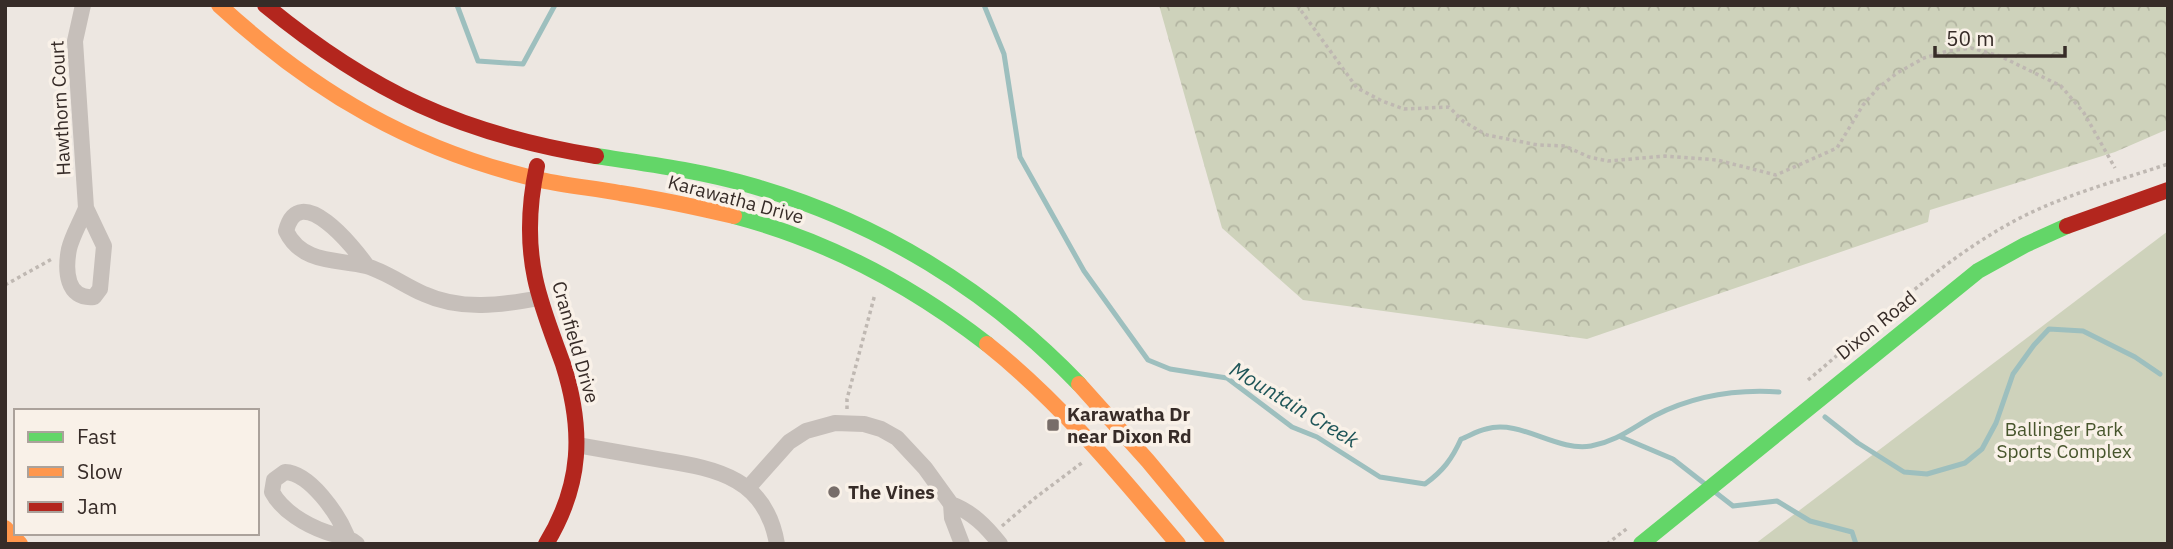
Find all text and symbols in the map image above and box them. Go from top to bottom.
scale bar [1935,14,2064,58]
text: 50 m [1946,24,1995,52]
street label: Hawthorn Court [44,40,76,176]
street label: Karawatha Drive [665,169,807,229]
street label: Cranfield Drive [547,278,605,406]
street label: Dixon Road [1831,285,1921,365]
water label: Mountain Creek [1225,355,1365,454]
place label: Karawatha Dr near Dixon Rd [1067,402,1192,448]
legend [14,409,259,535]
marker: Karawatha Dr near Dixon Rd [1045,417,1061,433]
park label: Ballinger Park Sports Complex [1996,417,2132,463]
text: Fast [77,422,117,450]
text: Slow [77,457,123,485]
place label: The Vines [848,480,935,504]
marker: The Vines [826,484,842,500]
text: Jam [77,492,117,520]

